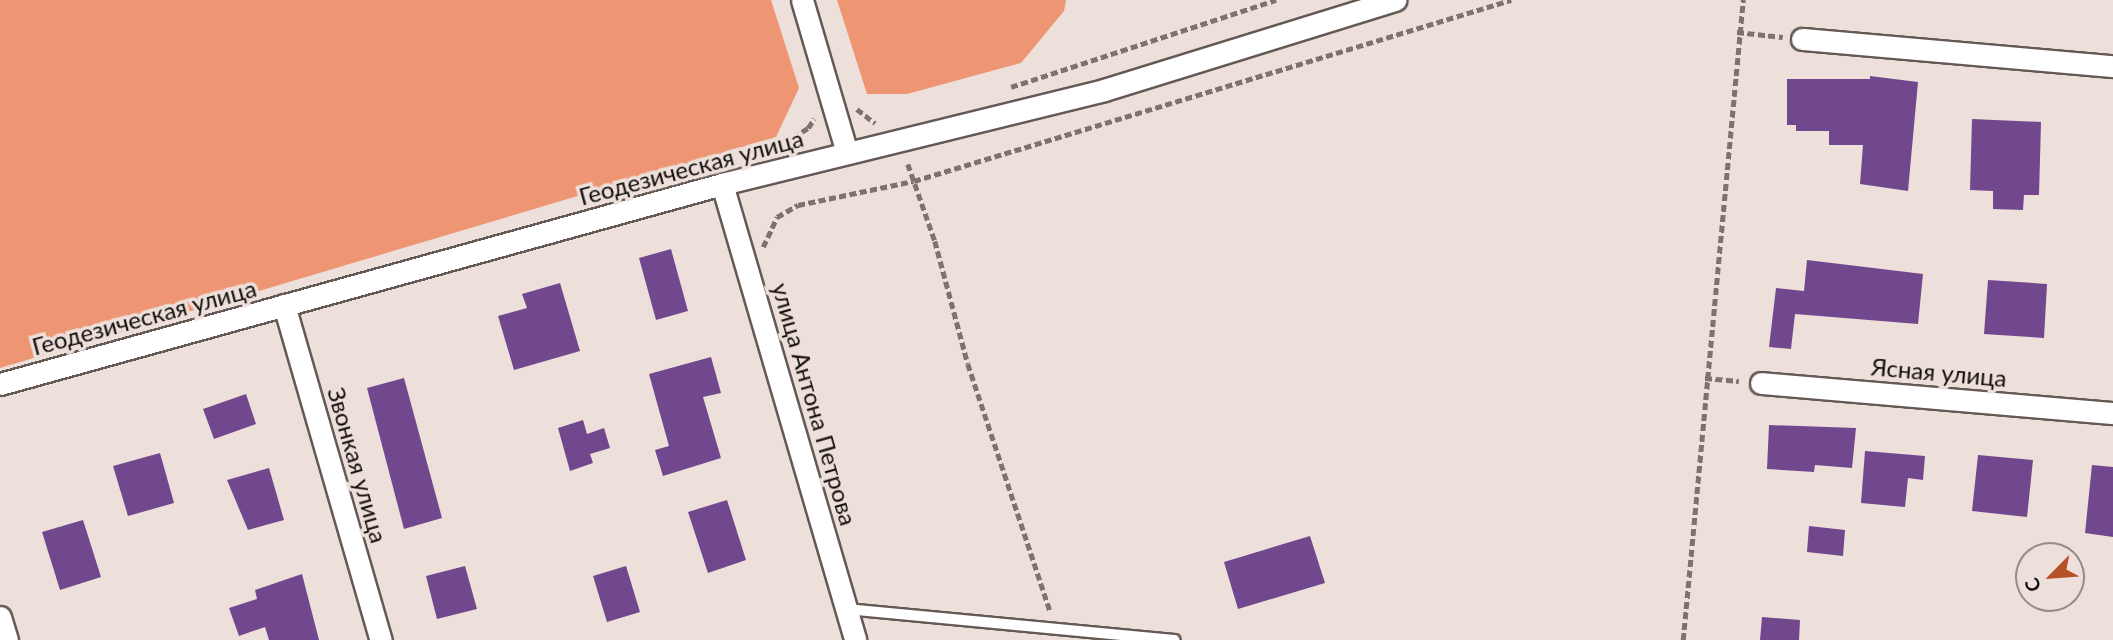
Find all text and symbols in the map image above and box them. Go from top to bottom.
street label: Геодезическая улица [576,123,806,211]
street label: Геодезическая улица [29,273,259,361]
street label: улица Антона Петрова [767,279,863,529]
street label: Ясная улица [1870,352,2008,392]
street label: Звонкая улица [322,384,394,546]
north arrow [2015,542,2085,612]
text: С [2019,575,2045,596]

